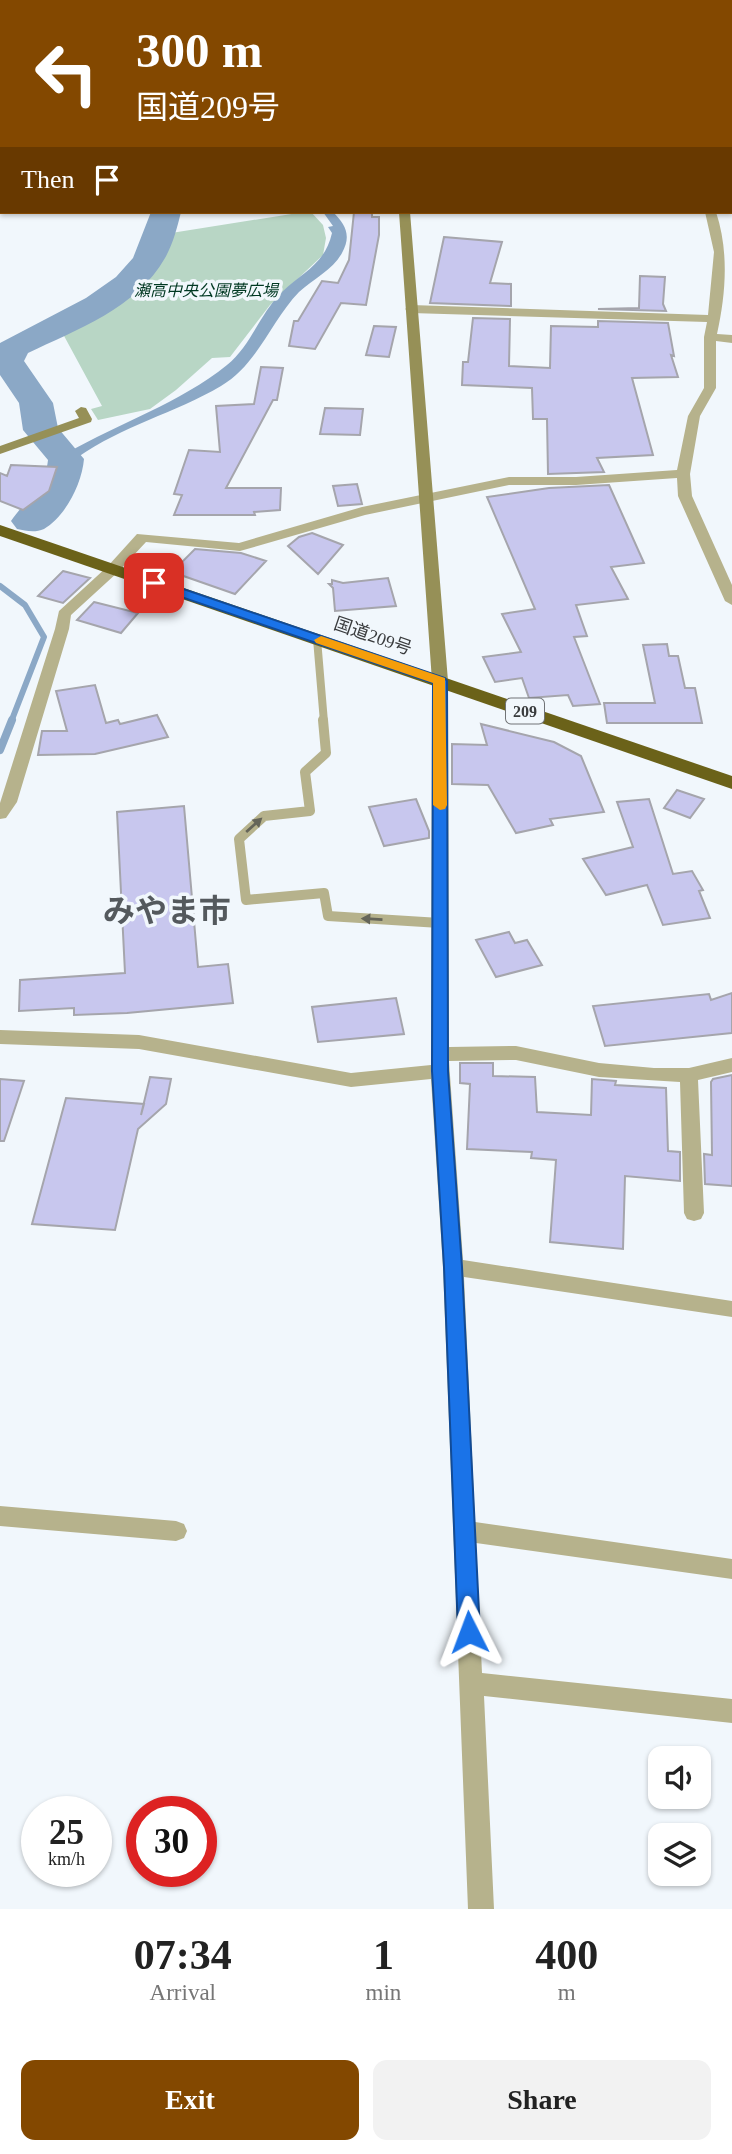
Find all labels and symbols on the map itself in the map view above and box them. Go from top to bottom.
park label: 瀬高中央公園夢広場 [134,282,280,299]
pin [124,553,184,613]
street label: 国道209号 [331,613,415,659]
road number: 209 [506,698,544,724]
one-way arrow [245,817,262,833]
district label: みやま市 [103,893,231,929]
one-way arrow [361,913,383,924]
position arrow [432,1595,506,1669]
speed limit sign: 30 [126,1796,217,1887]

